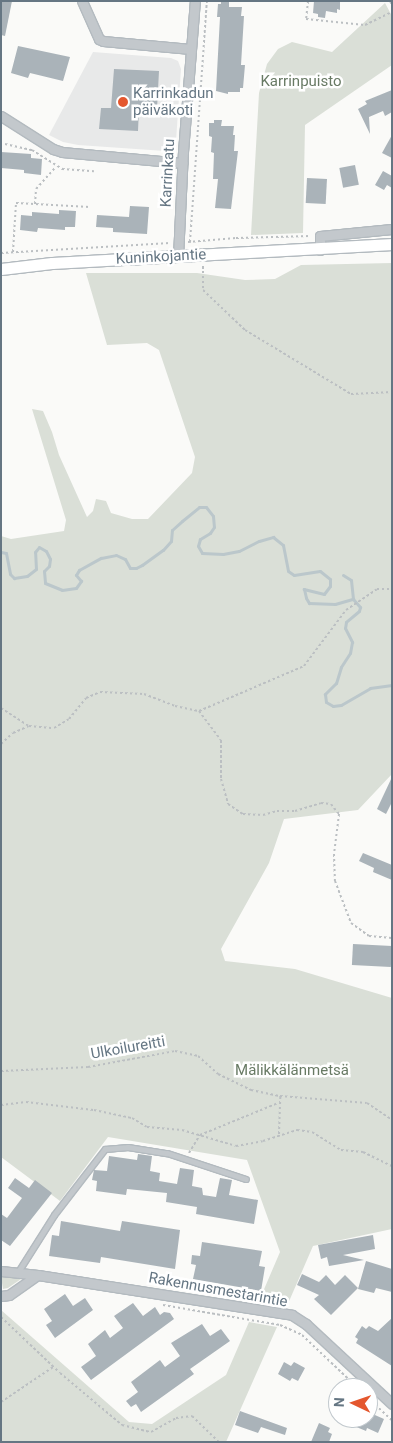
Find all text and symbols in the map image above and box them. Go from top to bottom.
park label: Karrinpuisto [260,73,342,91]
place label: Karrinkadun päiväkoti [133,84,213,119]
marker: Karrinkadun päiväkoti [117,96,129,108]
street label: Karrinkatu [157,138,179,208]
street label: Kuninkojantie [115,246,207,268]
street label: Ulkoilureitti [89,1033,167,1063]
park label: Mälikkälänmetsä [235,1062,349,1080]
street label: Rakennusmestarintie [147,1269,289,1311]
north arrow [328,1378,378,1428]
text: N [331,1397,347,1408]

